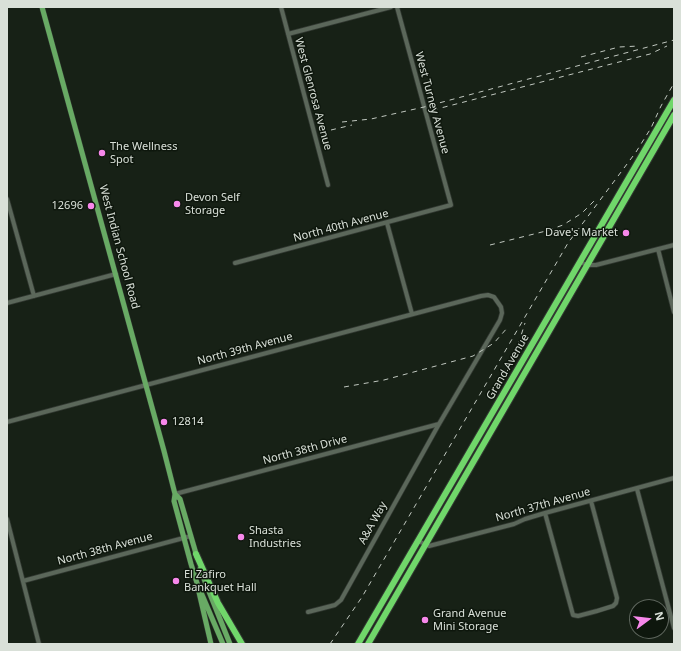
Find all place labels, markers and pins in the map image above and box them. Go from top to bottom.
place label: The Wellness Spot [110,140,177,166]
marker: The Wellness Spot [97,148,107,158]
place label: Devon Self Storage [185,191,240,217]
place label: 12696 [52,199,83,213]
marker: Devon Self Storage [172,199,182,209]
marker: 12696 [86,201,96,211]
place label: Dave's Market [545,226,618,240]
marker: Dave's Market [621,228,631,238]
place label: 12814 [172,415,203,429]
marker: 12814 [159,417,169,427]
place label: Shasta Industries [249,524,301,550]
marker: Shasta Industries [236,532,246,542]
place label: El Zafiro Bankquet Hall [184,568,257,594]
marker: El Zafiro Bankquet Hall [171,576,181,586]
place label: Grand Avenue Mini Storage [433,607,507,633]
marker: Grand Avenue Mini Storage [420,615,430,625]

